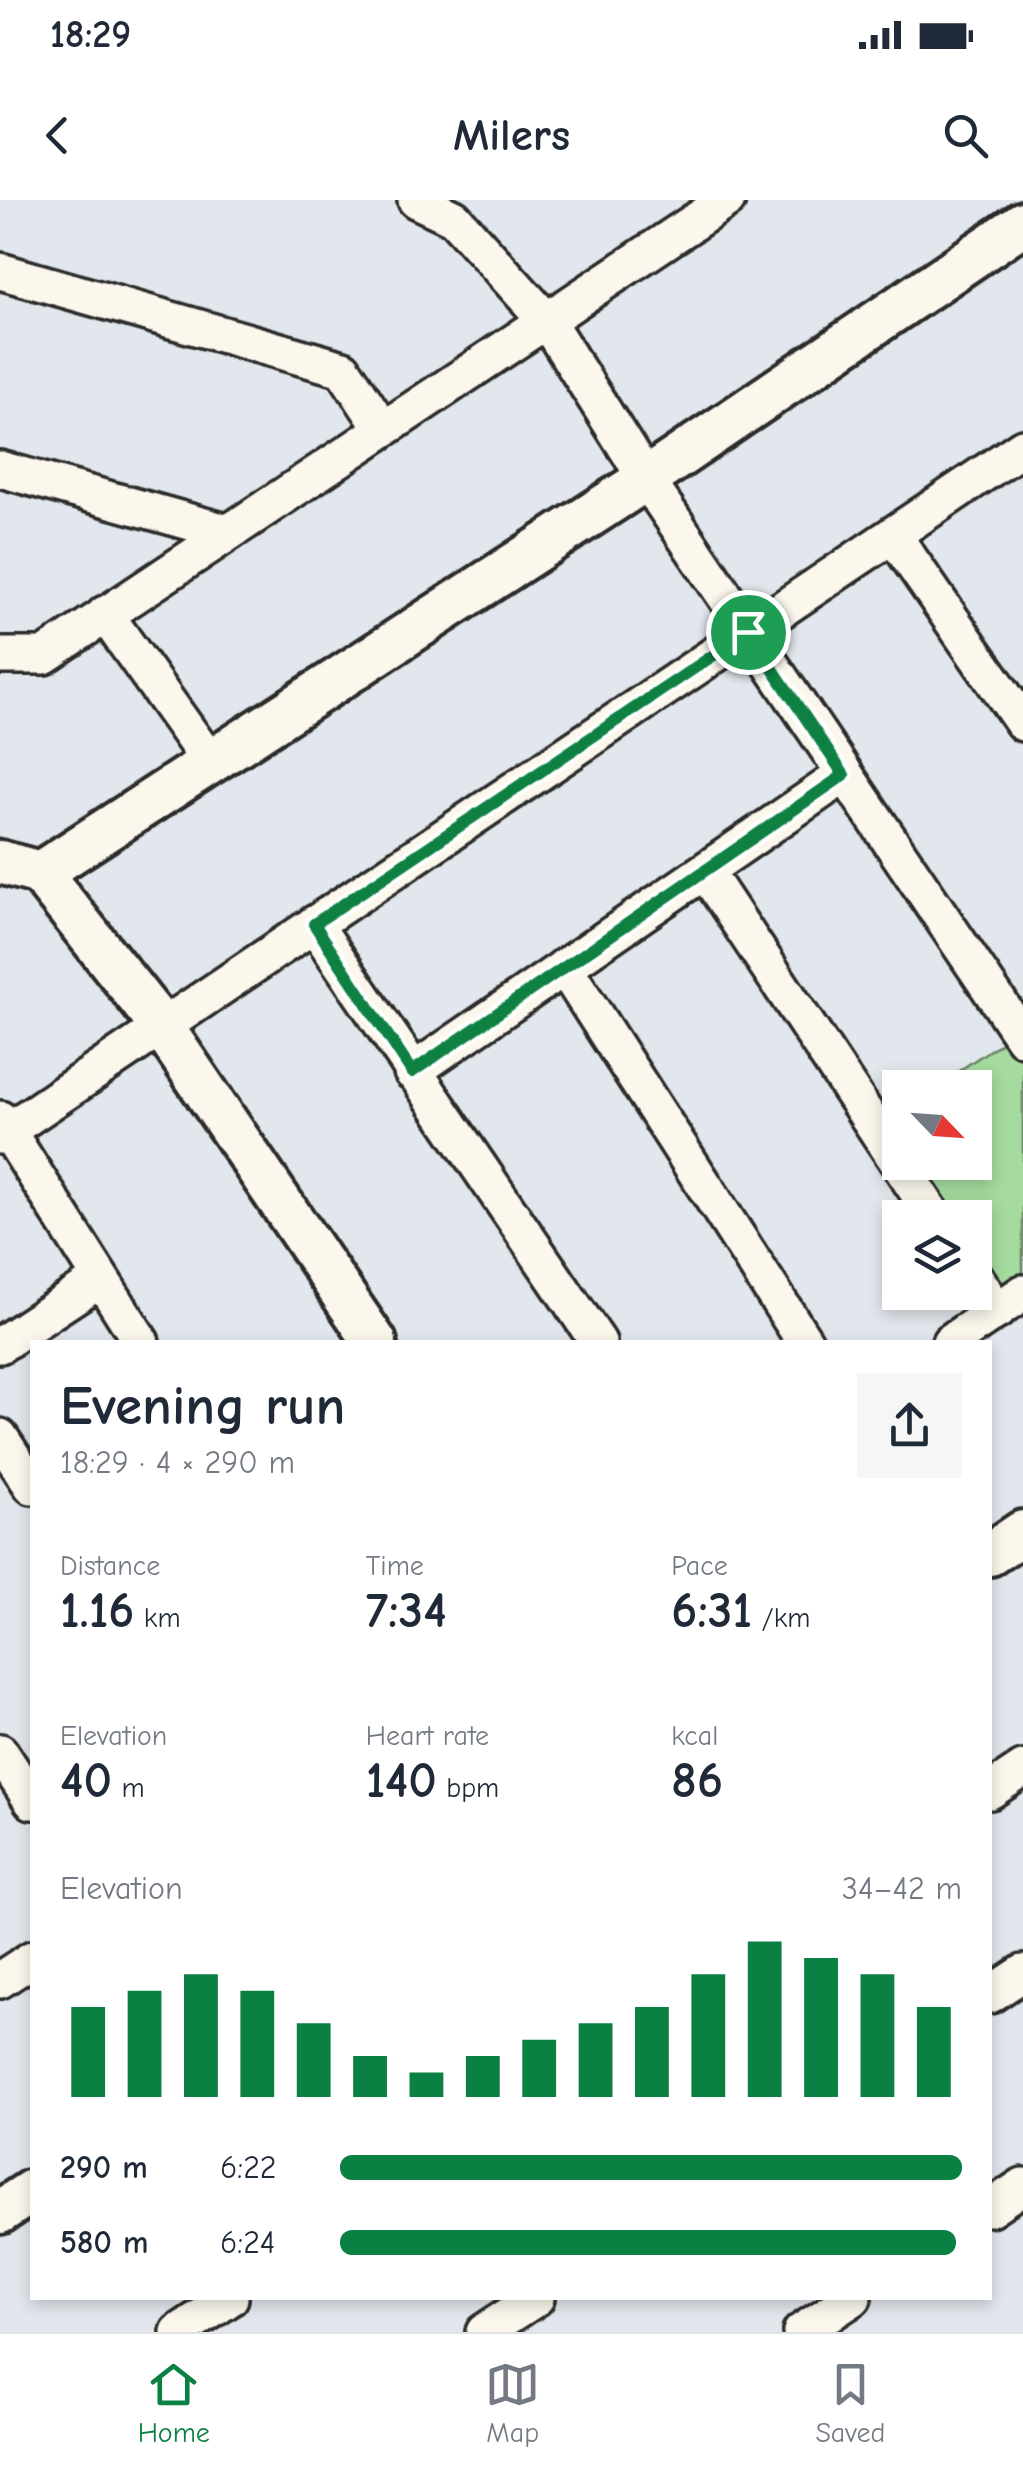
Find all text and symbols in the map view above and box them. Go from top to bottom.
text: 18:29 [50,13,131,57]
icon: back [30,108,85,163]
icon: search [938,108,993,163]
text: Milers [453,109,570,161]
pin [706,590,791,675]
icon: arrive [721,605,776,660]
north arrow [882,1070,992,1180]
map controls [882,1070,992,1310]
button: layers [882,1200,992,1310]
button: share [857,1373,962,1478]
text: Evening run [60,1374,345,1438]
text: 18:29 · 4 × 290 m [60,1444,295,1481]
text: Distance [60,1550,160,1582]
text: Time [366,1550,424,1582]
text: Pace [671,1550,728,1582]
text: 1.16 [60,1582,135,1640]
text: 7:34 [366,1582,447,1640]
text: 6:31 [671,1582,752,1640]
text: km [135,1602,181,1634]
text: /km [752,1602,810,1634]
text: Elevation [60,1720,167,1752]
text: Heart rate [366,1720,489,1752]
text: kcal [671,1720,718,1752]
text: 40 [60,1752,112,1810]
text: 140 [366,1752,437,1810]
text: 86 [671,1752,723,1810]
text: m [112,1772,145,1804]
text: bpm [437,1772,499,1804]
text: Elevation [60,1870,183,1907]
text: 34–42 m [842,1870,962,1907]
text: 290 m [60,2149,148,2186]
text: 6:22 [220,2149,277,2186]
text: 580 m [60,2224,149,2261]
text: 6:24 [220,2224,275,2261]
tab: Home [138,2357,210,2449]
tab: Map [485,2357,540,2449]
tab: Saved [815,2357,885,2449]

